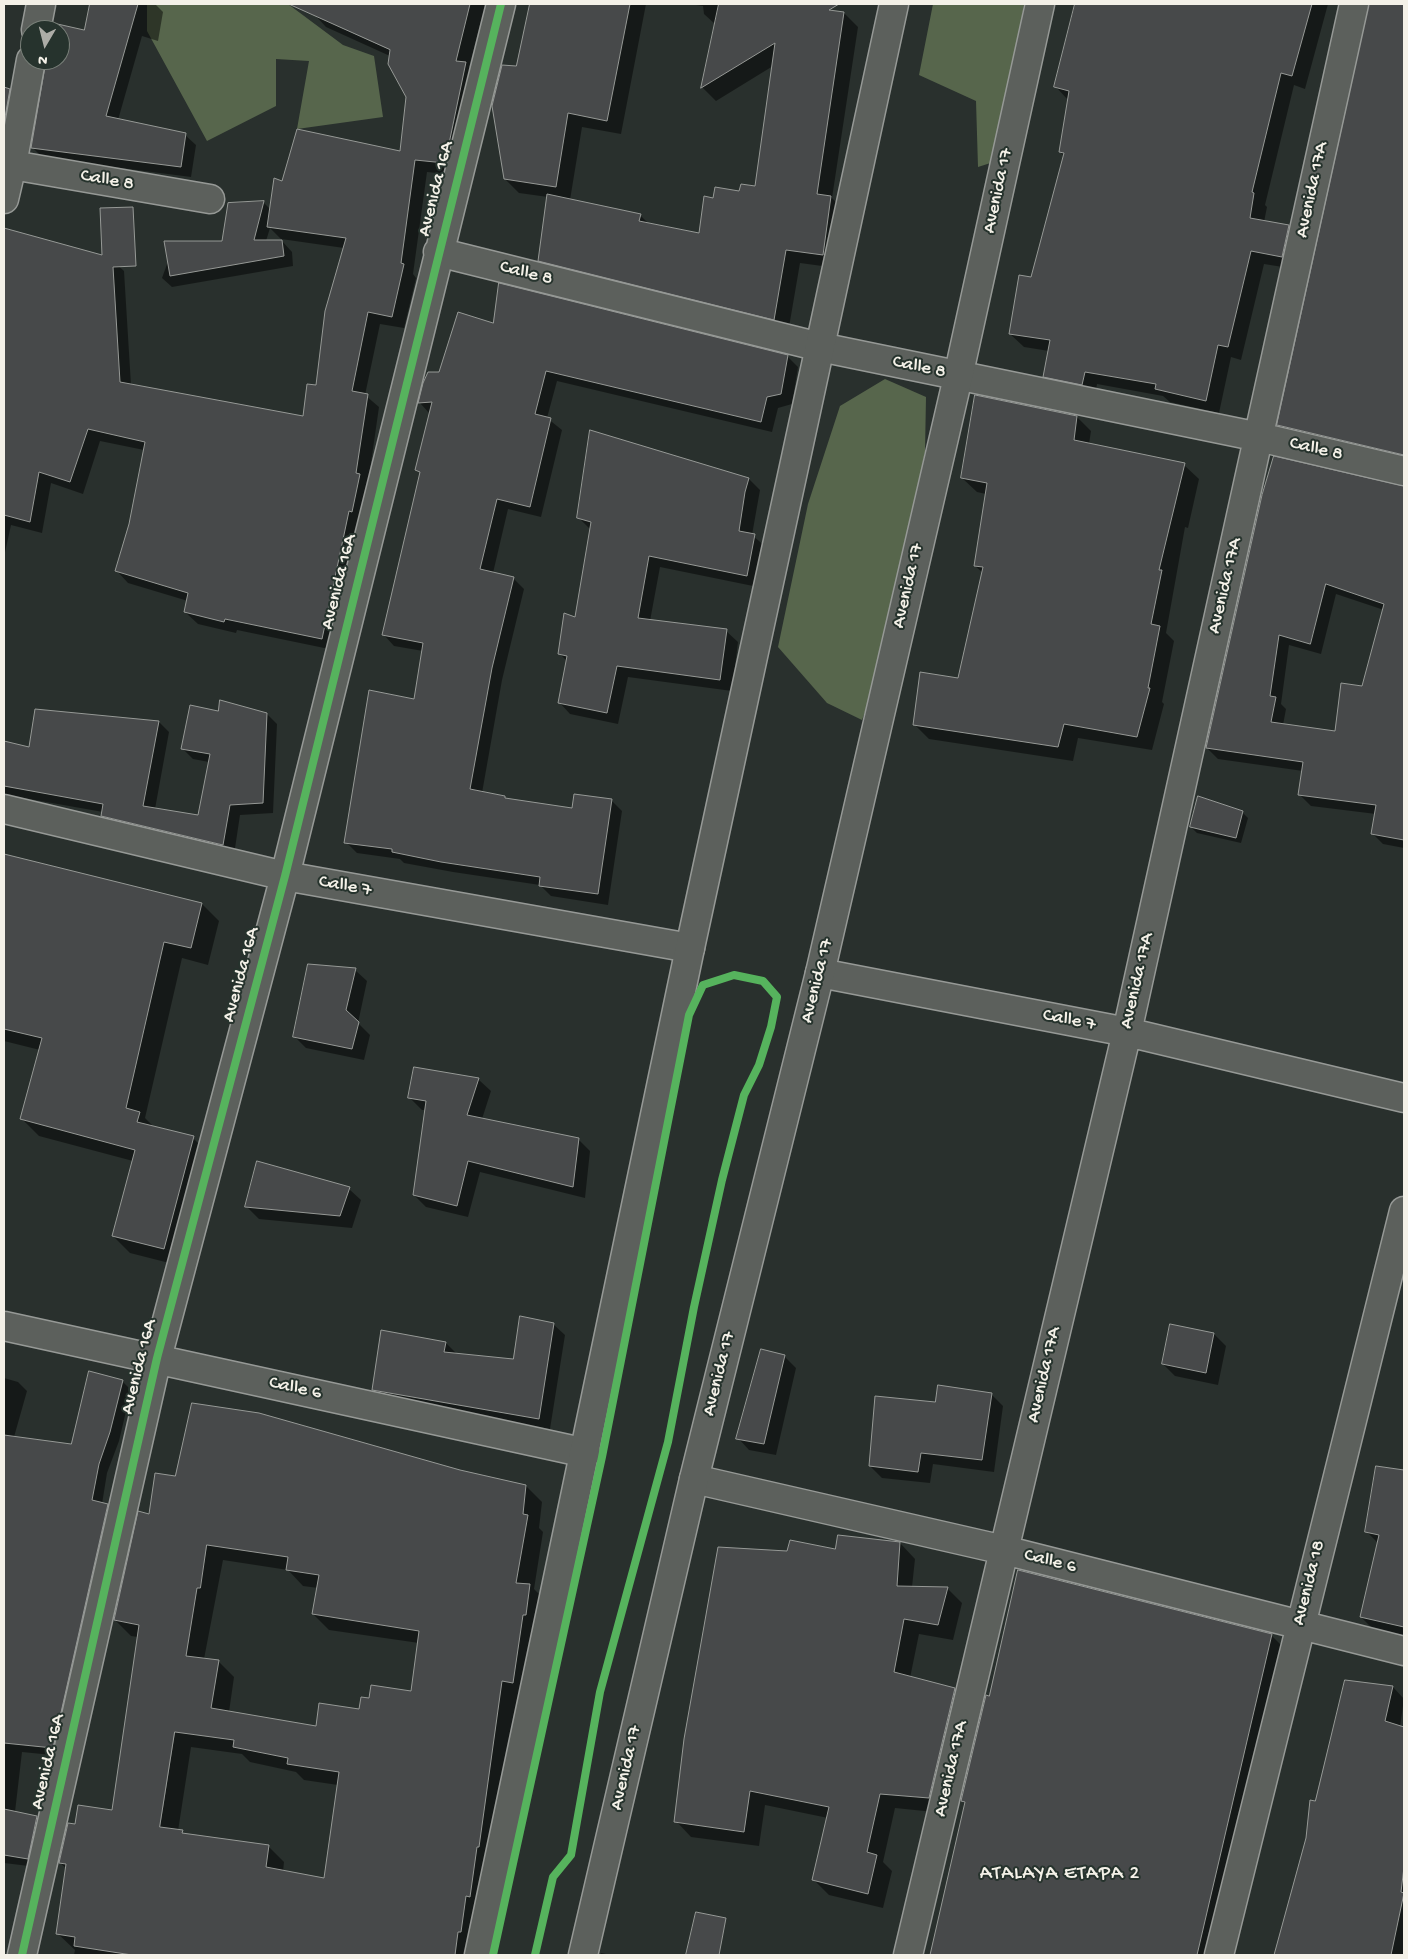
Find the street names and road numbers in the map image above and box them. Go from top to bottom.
street label: Avenida 16A [414,139,460,239]
street label: Avenida 17A [1292,140,1334,240]
street label: Avenida 17 [979,146,1019,236]
street label: Calle 8 [78,165,136,197]
street label: Calle 8 [497,256,555,292]
street label: Calle 8 [890,351,948,385]
street label: Calle 8 [1287,433,1345,467]
street label: Avenida 16A [317,532,363,632]
street label: Avenida 17A [1204,536,1248,636]
street label: Avenida 17 [888,541,930,631]
street label: Calle 7 [317,871,373,903]
street label: Avenida 16A [218,925,266,1025]
street label: Avenida 17A [1116,931,1160,1031]
street label: Avenida 17 [797,936,839,1026]
street label: Calle 7 [1041,1005,1097,1037]
street label: Avenida 16A [117,1317,163,1417]
street label: Avenida 17A [1023,1325,1067,1425]
street label: Avenida 17 [699,1329,741,1419]
street label: Calle 6 [267,1372,323,1406]
street label: Avenida 18 [1288,1538,1332,1628]
street label: Calle 6 [1021,1545,1079,1579]
street label: Avenida 16A [27,1712,71,1812]
street label: Avenida 17A [930,1719,974,1819]
street label: Avenida 17 [606,1723,648,1813]

